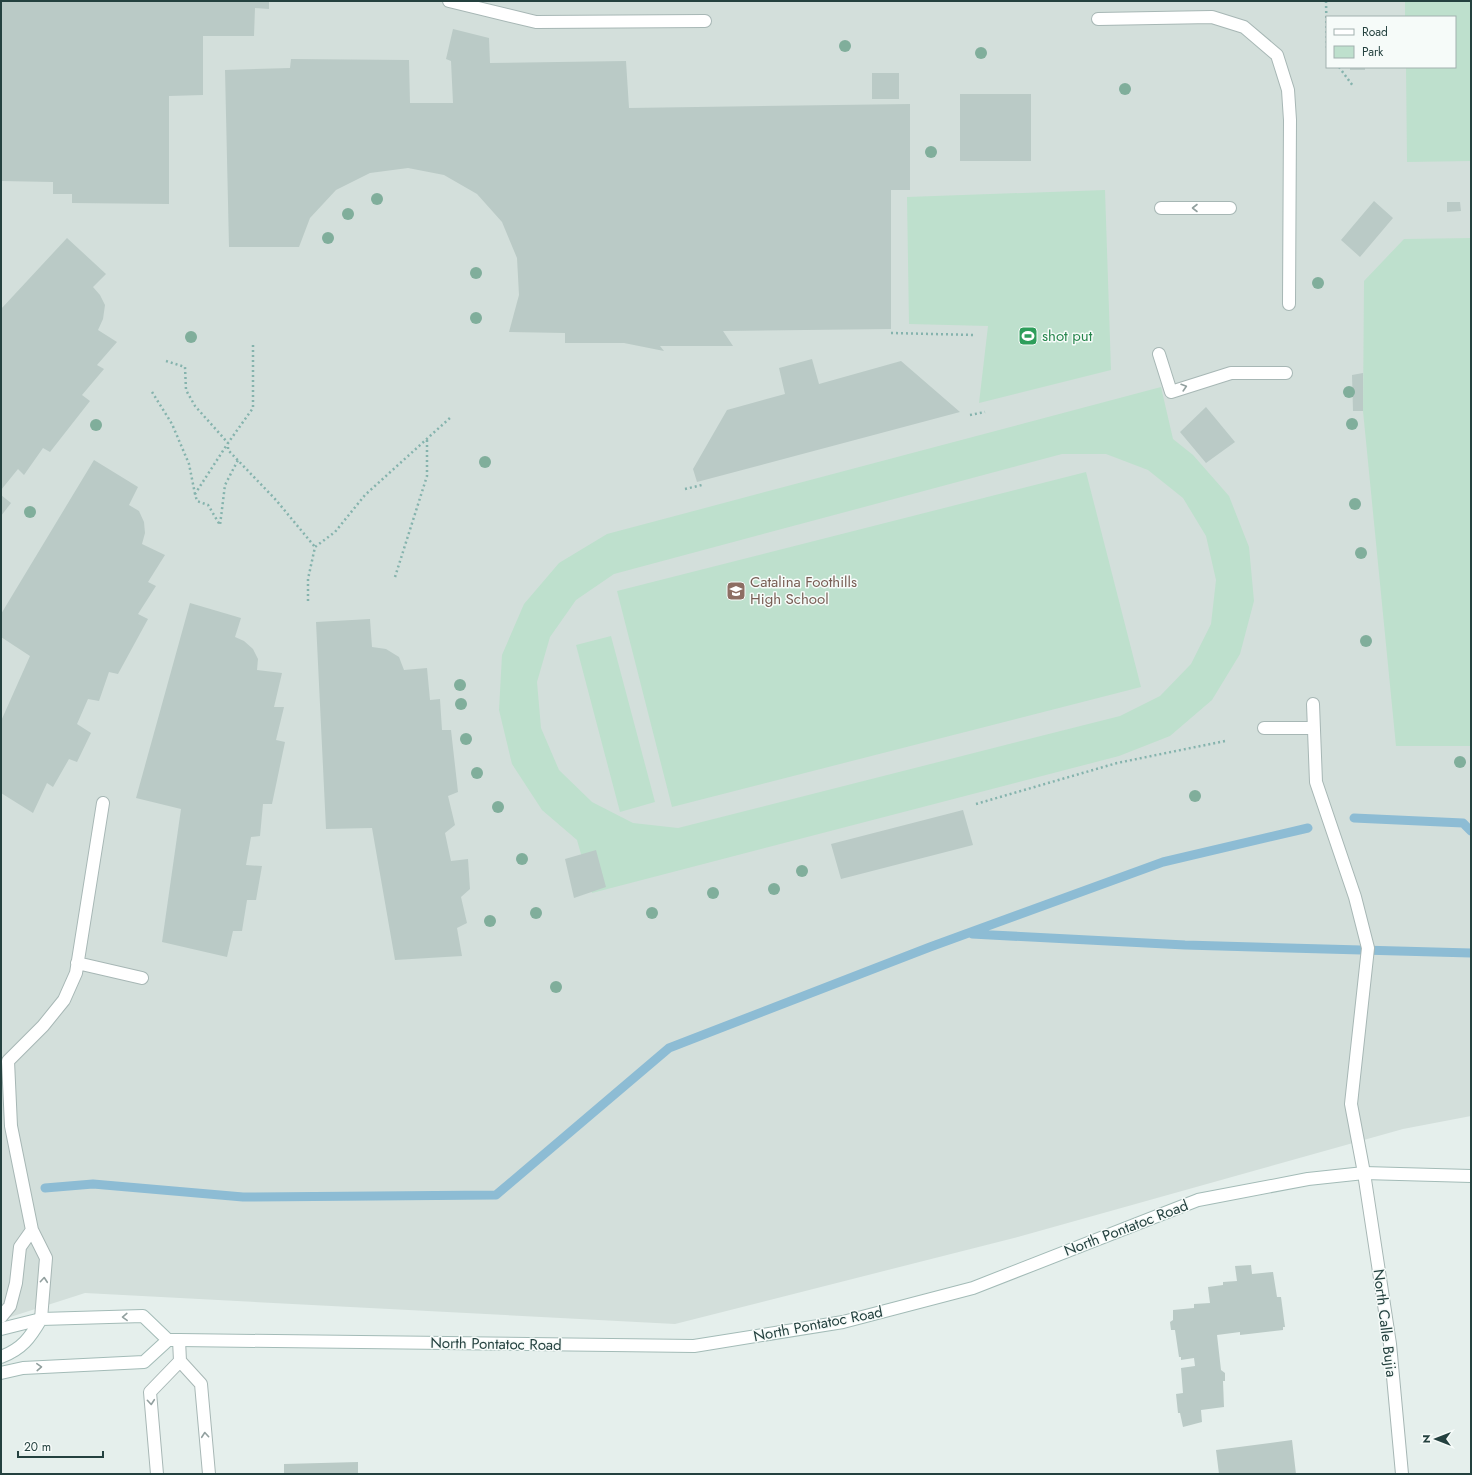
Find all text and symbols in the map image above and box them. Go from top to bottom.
legend [1326,16,1456,68]
text: Road [1362,23,1388,41]
text: Park [1362,43,1384,61]
one-way arrow [1192,204,1198,212]
sports icon: shot put [1017,325,1039,347]
place label: shot put [1042,325,1093,347]
one-way arrow [1180,384,1187,392]
place label: Catalina Foothills High School [750,571,857,610]
school or university icon: Catalina Foothills High School [725,580,747,602]
street label: North Pontatoc Road [1061,1194,1191,1262]
street label: North Calle Bujia [1367,1268,1403,1378]
one-way arrow [40,1277,49,1283]
street label: North Pontatoc Road [751,1301,885,1347]
one-way arrow [122,1313,128,1321]
street label: North Pontatoc Road [430,1332,562,1356]
one-way arrow [36,1363,42,1372]
one-way arrow [146,1399,155,1405]
north arrow [1416,1419,1456,1459]
one-way arrow [201,1432,210,1438]
scale bar [18,1433,103,1459]
text: N [1418,1435,1434,1443]
text: 20 m [24,1438,51,1456]

